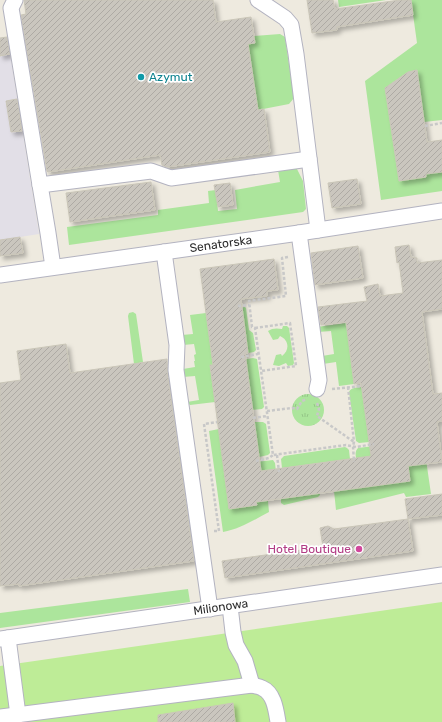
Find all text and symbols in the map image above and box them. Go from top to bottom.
place label: Azymut [149,70,193,84]
marker: Azymut [136,72,146,82]
street label: Senatorska [189,233,253,255]
place label: Hotel Boutique [268,542,351,556]
marker: Hotel Boutique [354,544,364,554]
street label: Milionowa [192,596,249,618]

